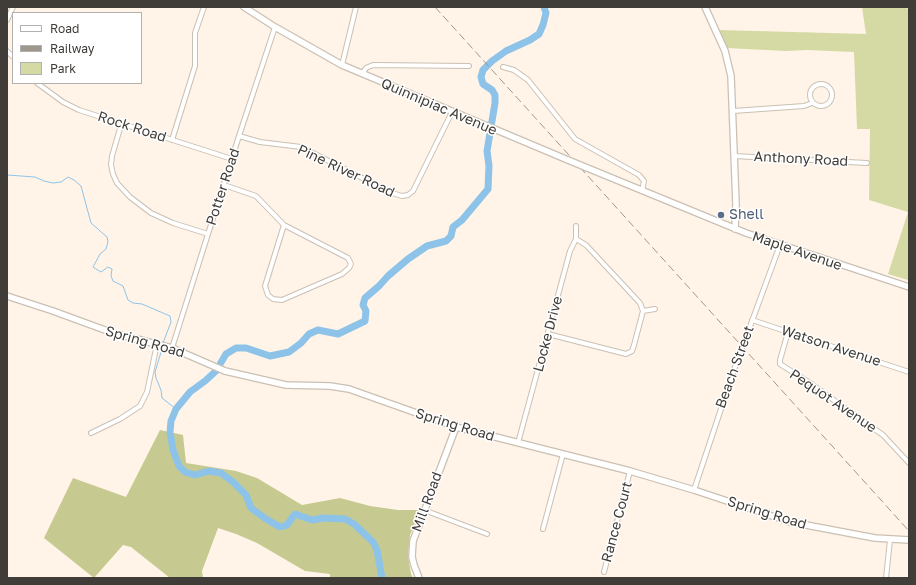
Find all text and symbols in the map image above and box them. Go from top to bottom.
legend [12,12,142,84]
text: Road [50,21,79,36]
text: Railway [50,41,95,56]
text: Park [50,61,76,76]
street label: Quinnipiac Avenue [378,75,500,139]
street label: Rock Road [96,108,168,146]
street label: Pine River Road [295,141,397,201]
street label: Potter Road [203,146,243,228]
street label: Anthony Road [753,148,849,170]
place label: Shell [729,207,764,223]
marker: Shell [716,210,726,220]
street label: Maple Avenue [750,228,844,274]
street label: Locke Drive [530,294,566,374]
street label: Watson Avenue [779,322,883,370]
street label: Spring Road [103,323,187,361]
street label: Beach Street [712,323,758,411]
street label: Pequot Avenue [786,366,880,436]
street label: Spring Road [413,405,497,445]
street label: Mill Road [408,470,446,534]
street label: Rance Court [598,480,636,564]
street label: Spring Road [725,493,809,533]

